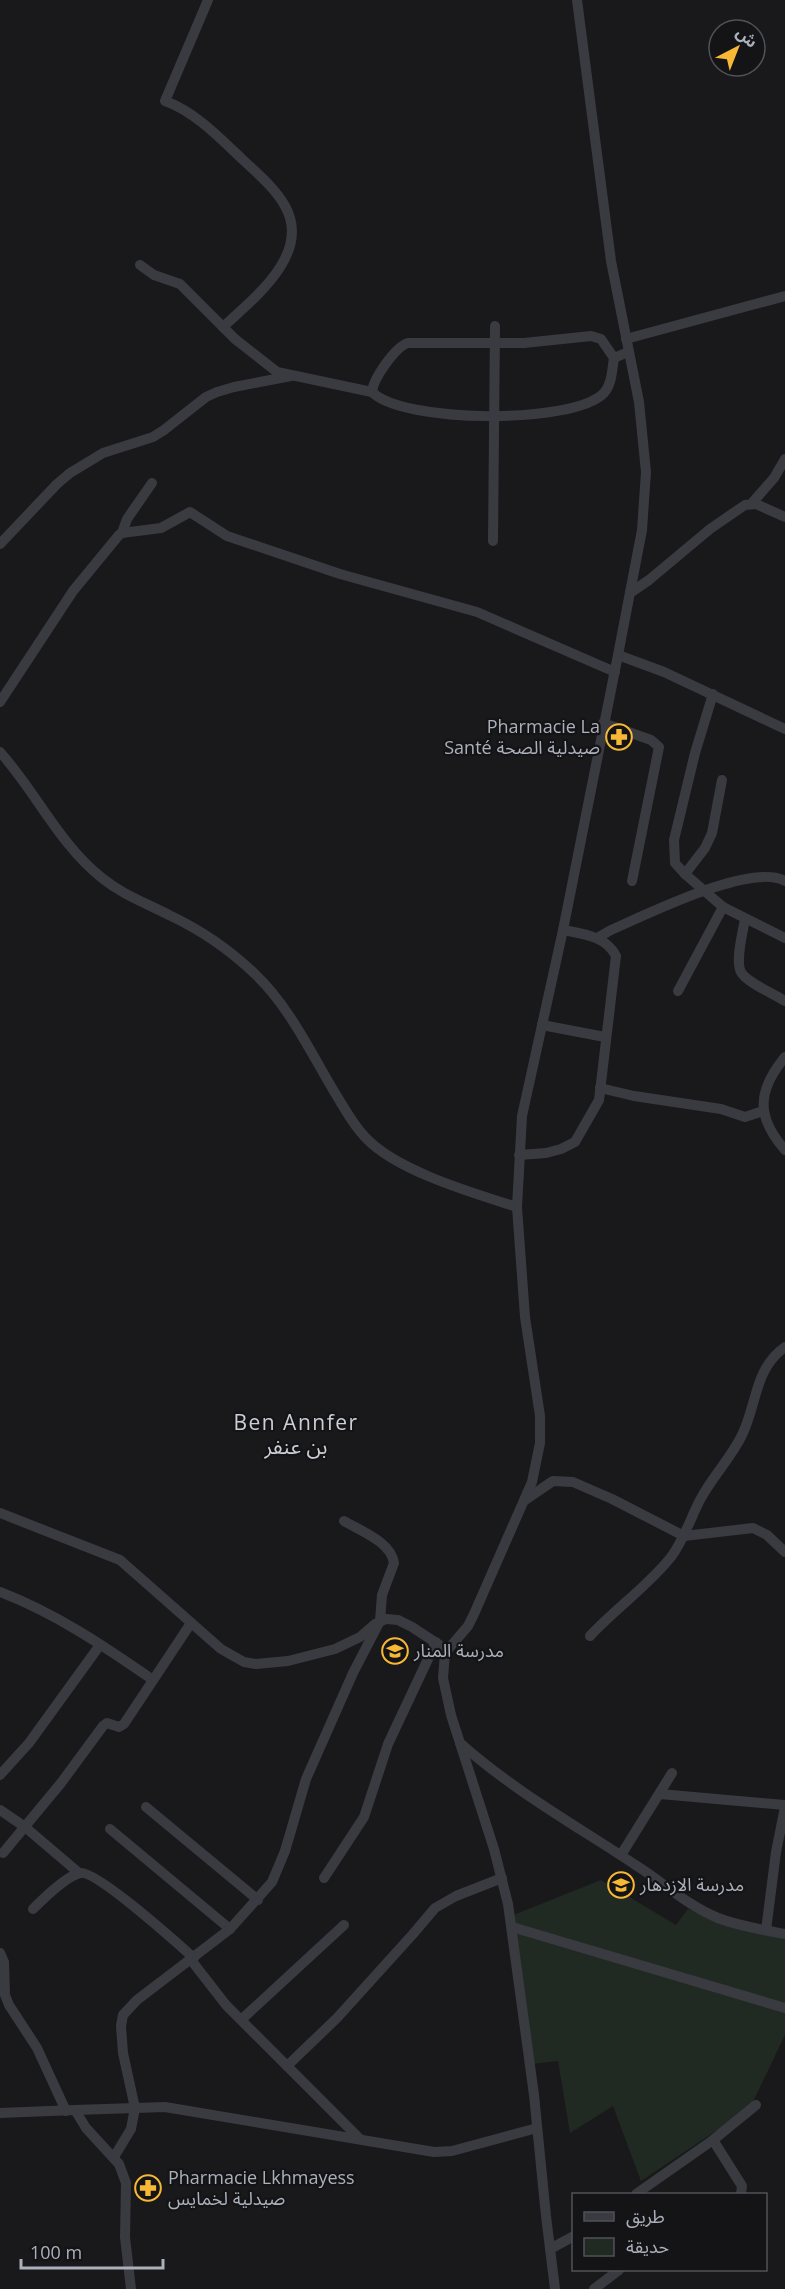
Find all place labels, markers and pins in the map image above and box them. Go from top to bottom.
place label: Pharmacie La Santé صيدلية الصحة [444,714,600,759]
pharmacy icon: Pharmacie La Santé صيدلية الصحة [604,722,634,752]
school or university icon: مدرسة المنار [380,1636,410,1666]
place label: مدرسة المنار [413,1638,504,1662]
school or university icon: مدرسة الازدهار [606,1870,636,1900]
place label: مدرسة الازدهار [639,1872,744,1896]
place label: Pharmacie Lkhmayess صيدلية لخمايس [168,2165,355,2210]
pharmacy icon: Pharmacie Lkhmayess صيدلية لخمايس [133,2173,163,2203]

